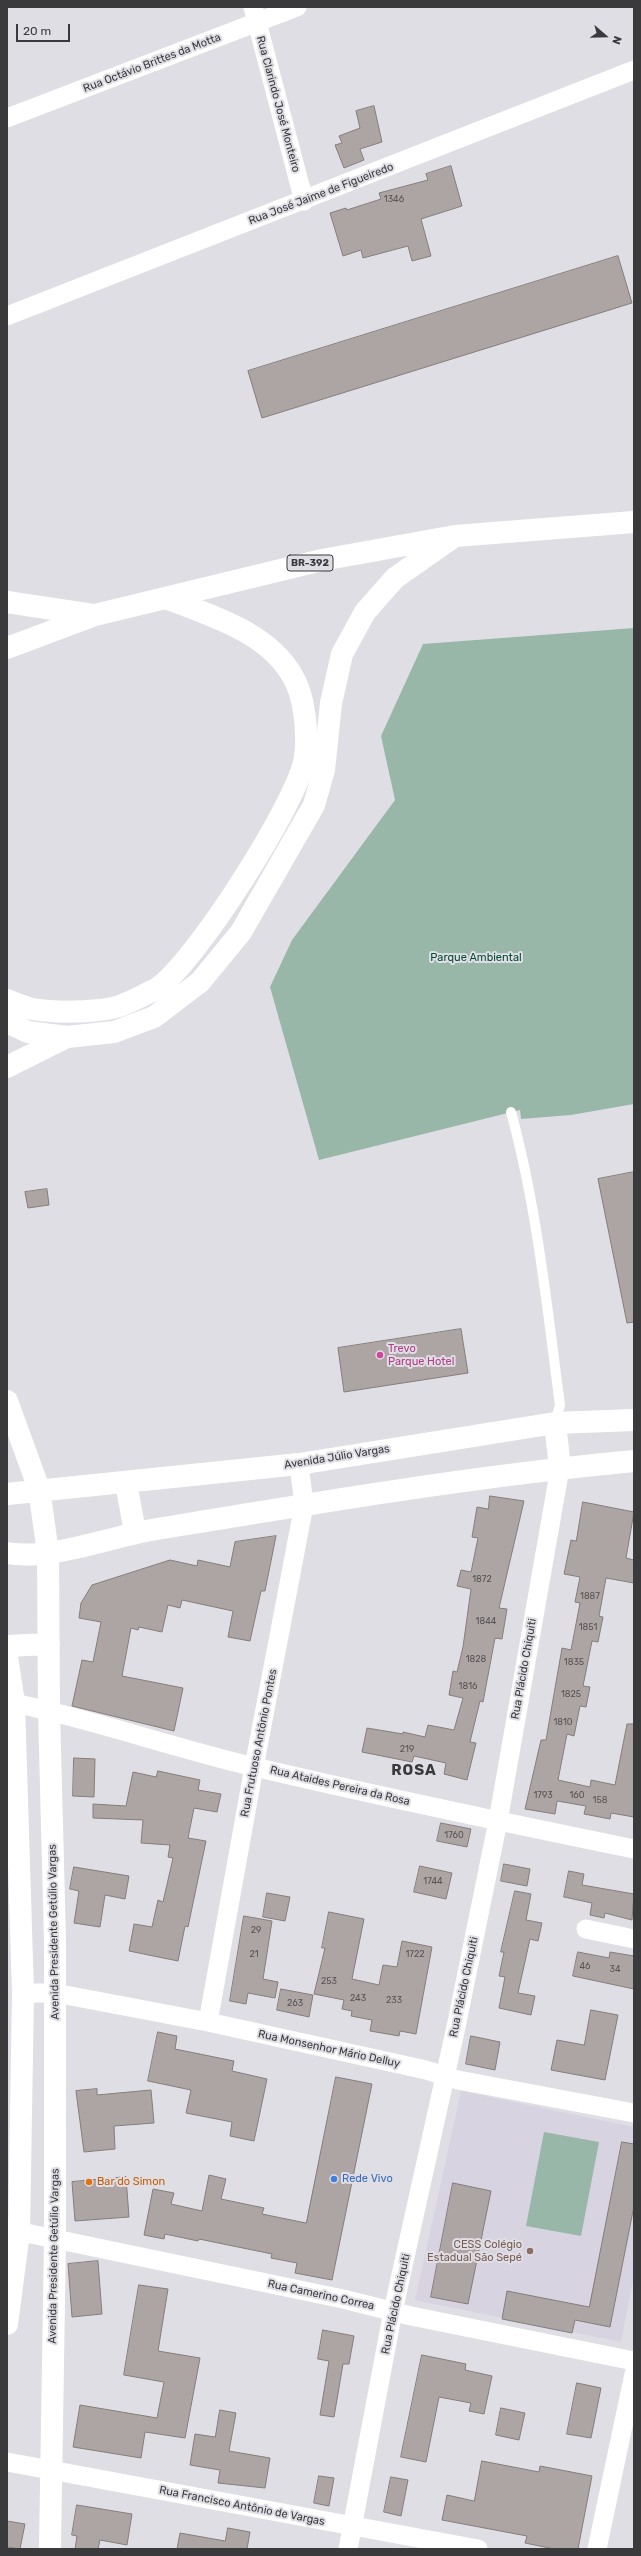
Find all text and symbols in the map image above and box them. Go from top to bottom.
scale bar [18,16,72,42]
north arrow [585,16,625,56]
text: 20 m [23,24,51,38]
street label: Rua Octávio Brittes da Motta [81,31,223,95]
street label: Rua Clarindo José Monteiro [253,34,303,174]
text: N [609,34,624,46]
street label: Rua José Jaime de Figueiredo [247,160,395,228]
house number: 1346 [384,194,404,204]
road number: BR-392 [287,555,333,571]
park label: Parque Ambiental [430,951,522,965]
place label: Trevo Parque Hotel [388,1342,454,1368]
marker: Trevo Parque Hotel [375,1350,385,1360]
street label: Avenida Júlio Vargas [283,1442,391,1472]
house number: 1872 [472,1574,492,1584]
house number: 1887 [580,1591,600,1601]
house number: 1844 [476,1616,496,1626]
street label: Rua Plácido Chiquiti [509,1618,539,1720]
house number: 1851 [579,1622,597,1632]
house number: 1828 [466,1654,486,1664]
house number: 1835 [564,1657,584,1667]
street label: Rua Frutuoso Antônio Pontes [238,1668,280,1818]
house number: 1816 [459,1681,477,1691]
house number: 1825 [561,1689,581,1699]
house number: 1810 [553,1717,573,1727]
house number: 219 [400,1744,414,1754]
district label: ROSA [391,1762,437,1780]
street label: Rua Ataides Pereira da Rosa [269,1763,411,1809]
house number: 1793 [533,1790,553,1800]
house number: 160 [570,1790,584,1800]
house number: 158 [593,1795,607,1805]
house number: 1760 [444,1830,464,1840]
street label: Avenida Presidente Getúlio Vargas [46,1844,62,2020]
house number: 1744 [423,1876,443,1886]
house number: 29 [251,1925,261,1935]
street label: Rua Plácido Chiquiti [447,1936,481,2038]
house number: 21 [249,1949,259,1959]
house number: 1722 [405,1949,425,1959]
house number: 46 [579,1961,591,1971]
house number: 34 [610,1964,620,1974]
house number: 253 [321,1976,337,1986]
house number: 243 [350,1993,366,2003]
house number: 233 [386,1995,402,2005]
house number: 263 [287,1998,303,2008]
street label: Rua Monsenhor Mário Delluy [257,2027,401,2071]
street label: Avenida Presidente Getúlio Vargas [46,2168,62,2344]
place label: Rede Vivo [342,2172,393,2186]
marker: Rede Vivo [329,2174,339,2184]
place label: Bar do Simon [97,2175,165,2189]
marker: Bar do Simon [84,2177,94,2187]
place label: CESS Colégio Estadual São Sepé [427,2238,522,2264]
marker: CESS Colégio Estadual São Sepé [525,2246,535,2256]
street label: Rua Plácido Chiquiti [379,2253,413,2355]
street label: Rua Camerino Correa [267,2277,375,2313]
street label: Rua Francisco Antônio de Vargas [158,2483,326,2529]

